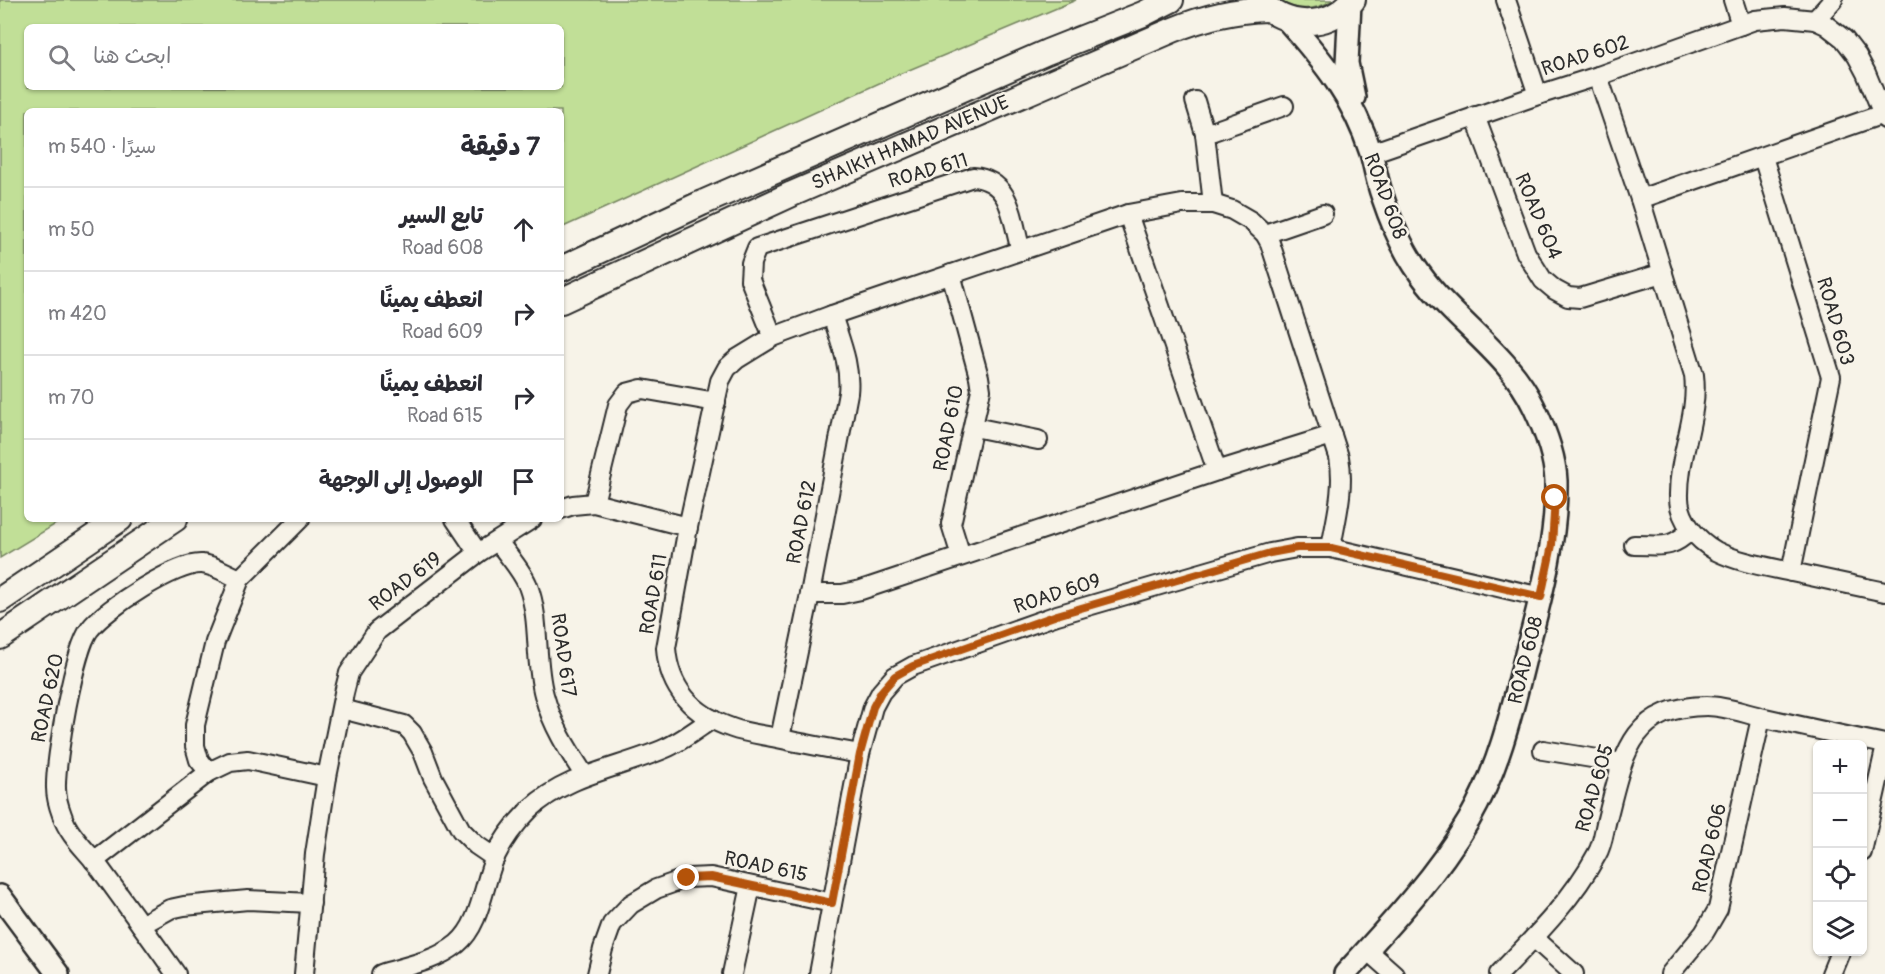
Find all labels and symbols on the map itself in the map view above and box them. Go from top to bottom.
street label: ROAD 602 [1538,30,1632,81]
street label: SHAIKH HAMAD AVENUE [808,89,1013,195]
street label: ROAD 611 [886,147,971,194]
street label: ROAD 608 [1358,150,1413,243]
street label: ROAD 604 [1509,169,1568,263]
street label: ROAD 603 [1811,274,1860,368]
street label: ROAD 610 [928,383,969,473]
street label: ROAD 612 [781,478,822,566]
route start [1541,484,1567,510]
street label: ROAD 619 [364,546,446,617]
street label: ROAD 611 [634,552,673,636]
street label: ROAD 609 [1011,568,1104,619]
street label: ROAD 617 [545,612,582,699]
street label: ROAD 608 [1503,614,1548,707]
street label: ROAD 620 [26,651,69,745]
street label: ROAD 605 [1570,741,1619,835]
street label: ROAD 606 [1687,801,1732,895]
street label: ROAD 615 [722,845,810,887]
route end [673,864,699,890]

